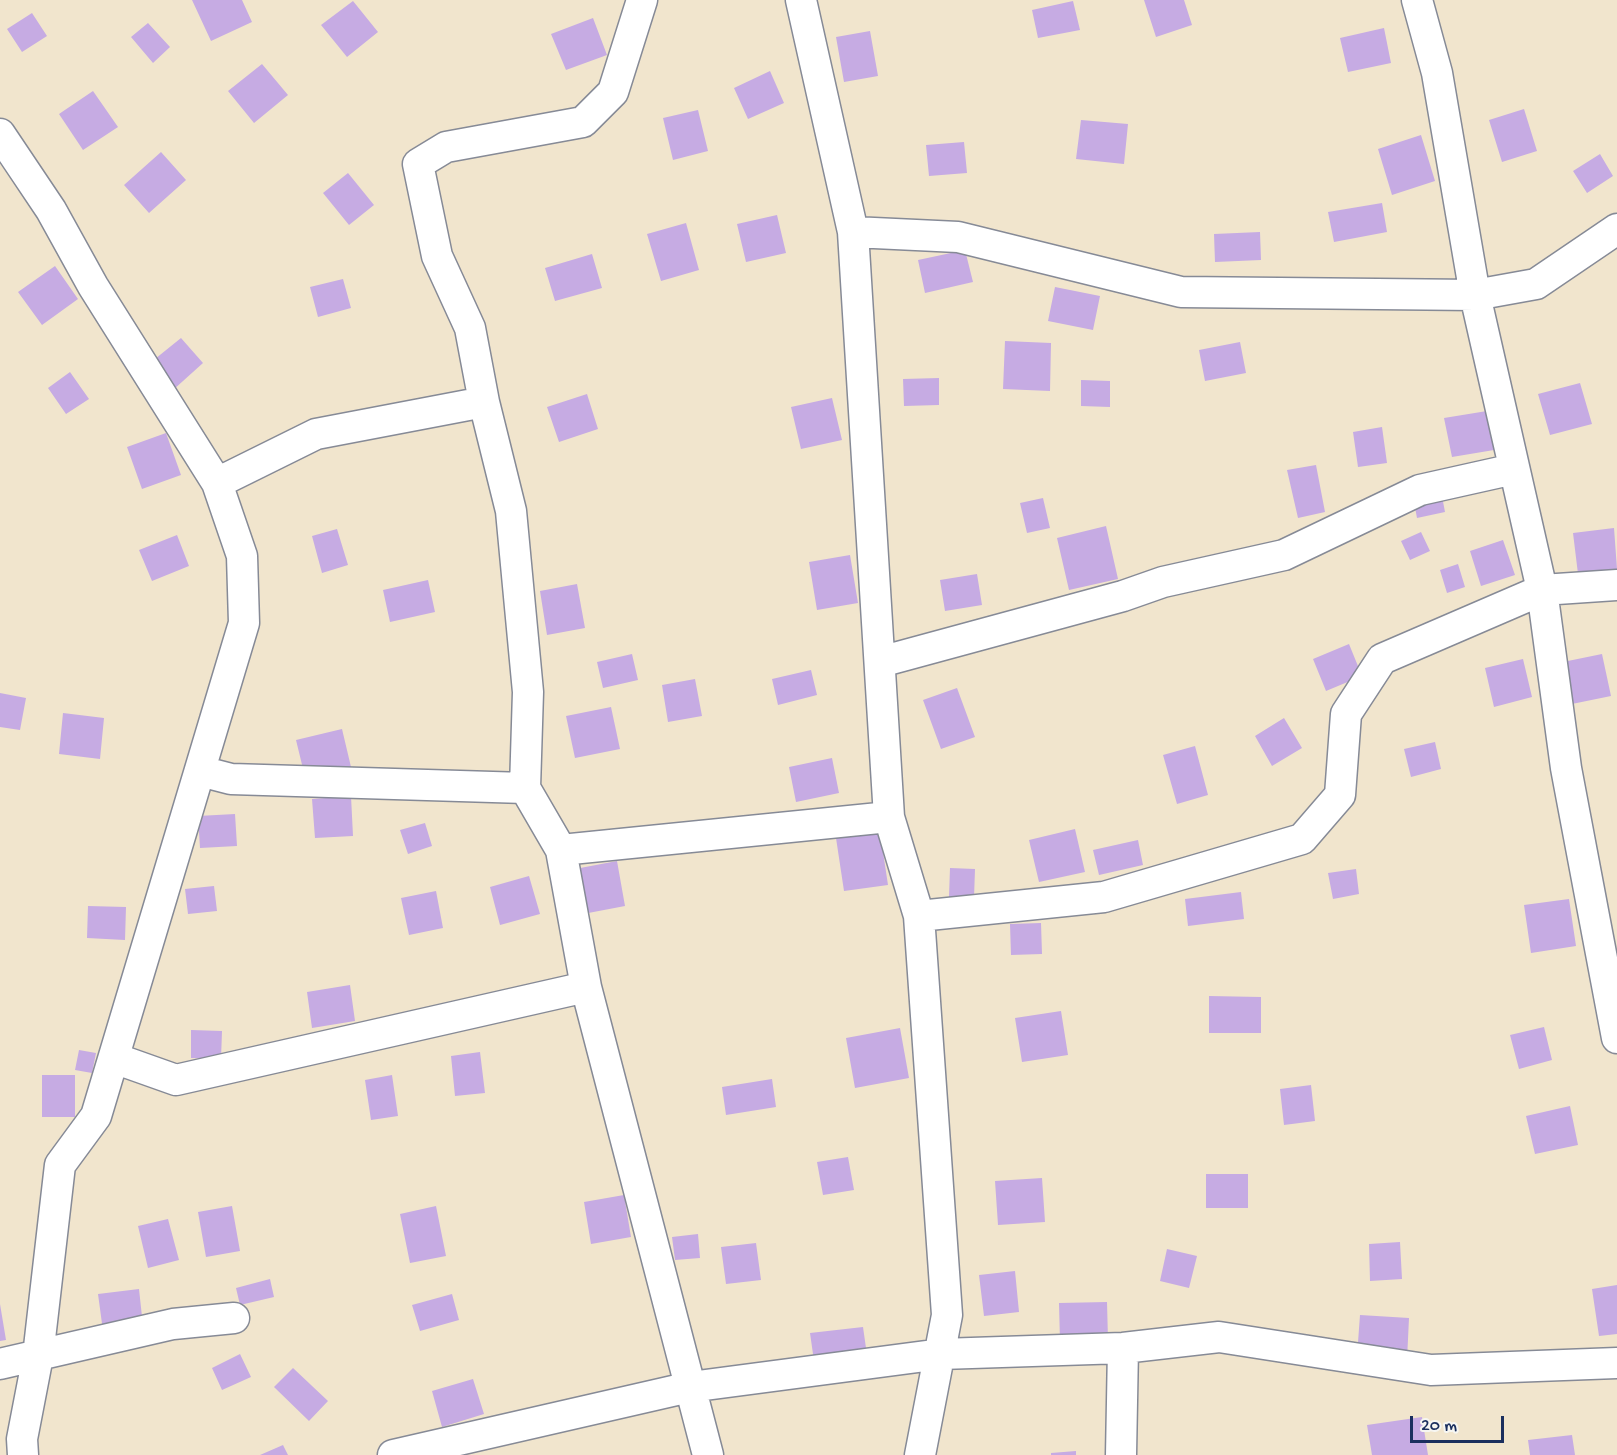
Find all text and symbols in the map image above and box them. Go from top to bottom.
scale bar [1413,1404,1508,1442]
text: 20 m [1421,1416,1457,1437]

